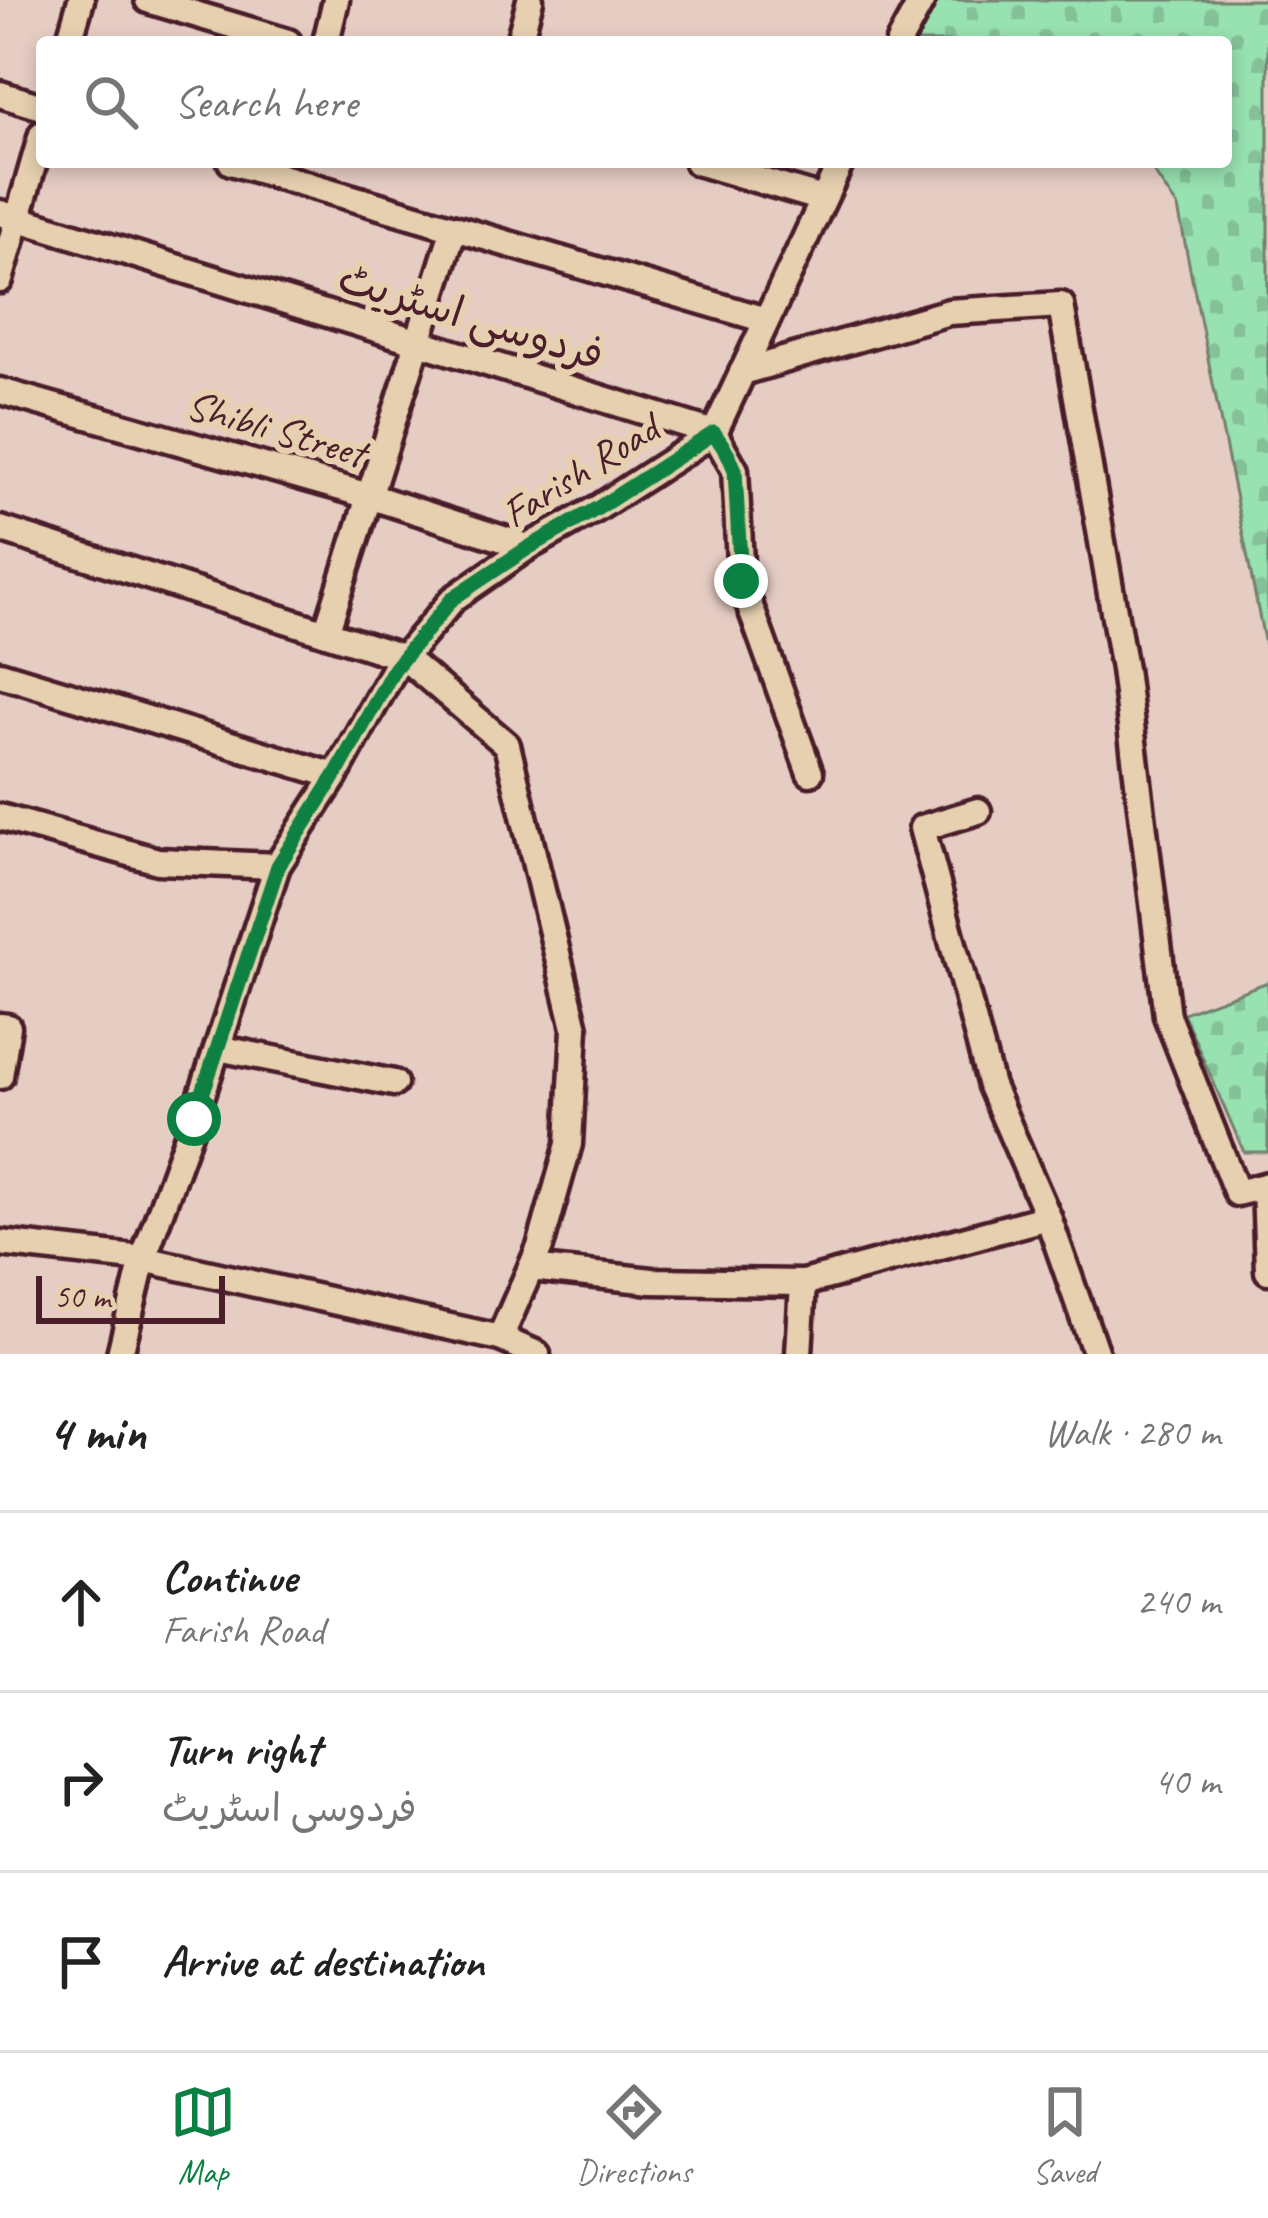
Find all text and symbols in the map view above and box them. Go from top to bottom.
search box [36,36,1232,168]
icon: search [78,69,144,135]
text: Search here [174,74,357,131]
street label: فردوسی اسٹریٹ [332,252,610,382]
street label: Shibli Street [181,378,376,481]
street label: Farish Road [492,399,674,540]
route end [714,554,768,608]
route start [167,1092,221,1146]
scale bar [36,1270,225,1323]
text: 50 m [54,1276,110,1318]
text: 4 min [48,1400,146,1464]
text: Walk · 280 m [1044,1408,1220,1457]
text: Continue [162,1549,296,1606]
icon: ahead [48,1569,114,1635]
text: 240 m [1136,1577,1220,1626]
text: Farish Road [162,1606,324,1655]
text: Turn right [162,1721,320,1778]
icon: right [48,1749,114,1815]
text: 40 m [1154,1757,1220,1806]
text: فردوسی اسٹریٹ [162,1784,417,1833]
icon: arrive [48,1929,114,1995]
text: Arrive at destination [162,1933,484,1990]
tab: Map [170,2079,236,2193]
tab: Directions [577,2079,691,2193]
tab: Saved [1032,2079,1098,2193]

